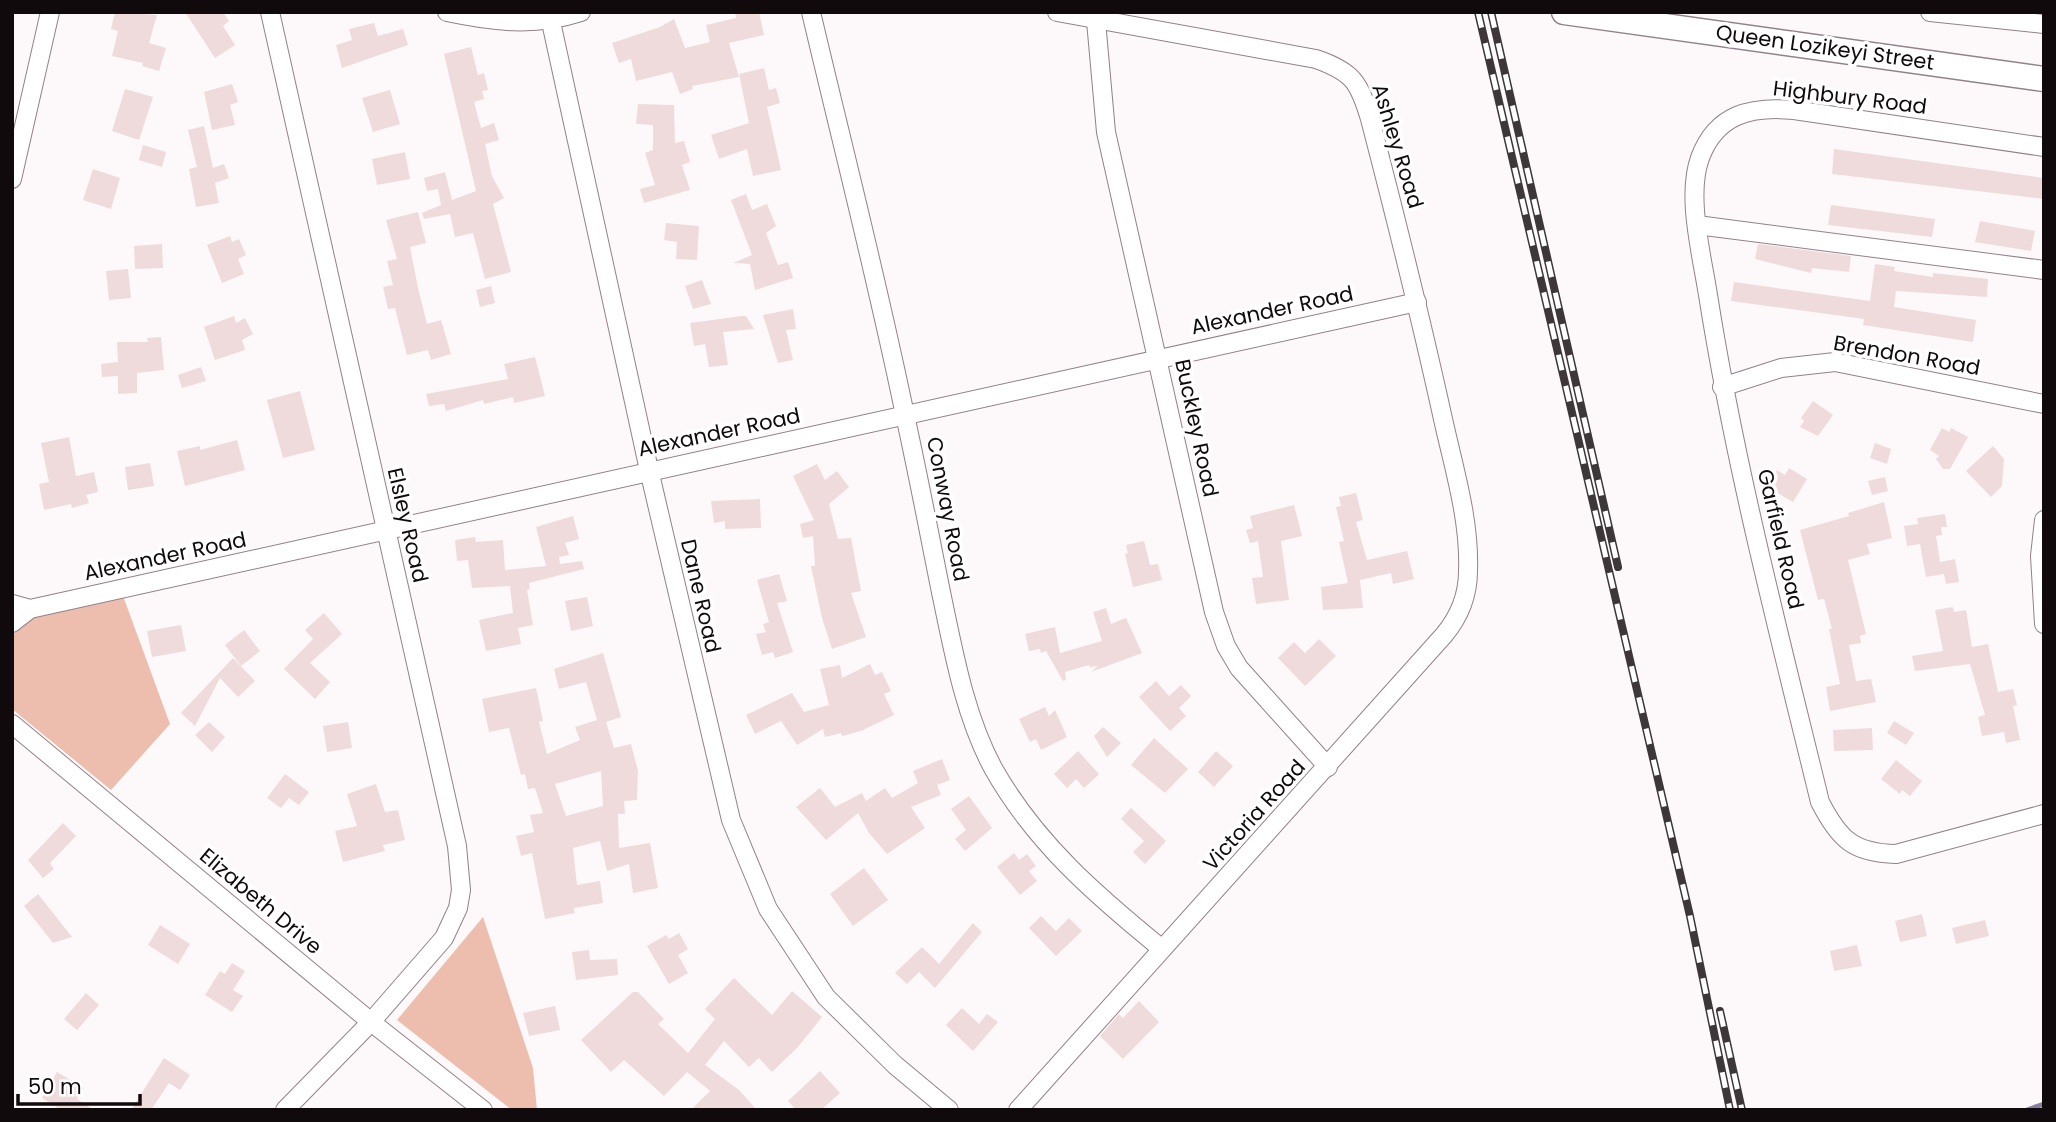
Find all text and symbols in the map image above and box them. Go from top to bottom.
street label: Queen Lozikeyi Street [1714,17,1936,77]
street label: Highbury Road [1771,73,1929,121]
street label: Ashley Road [1365,80,1431,212]
street label: Alexander Road [1188,279,1356,341]
street label: Brendon Road [1831,328,1983,382]
street label: Buckley Road [1168,356,1226,500]
street label: Alexander Road [635,401,803,463]
street label: Conway Road [920,434,976,584]
street label: Elsley Road [381,465,435,585]
street label: Garfield Road [1751,466,1811,612]
street label: Alexander Road [81,525,249,587]
street label: Dane Road [674,536,728,656]
street label: Victoria Road [1196,753,1312,877]
street label: Elizabeth Drive [194,841,328,961]
scale bar [18,1062,140,1106]
text: 50 m [28,1072,82,1101]

